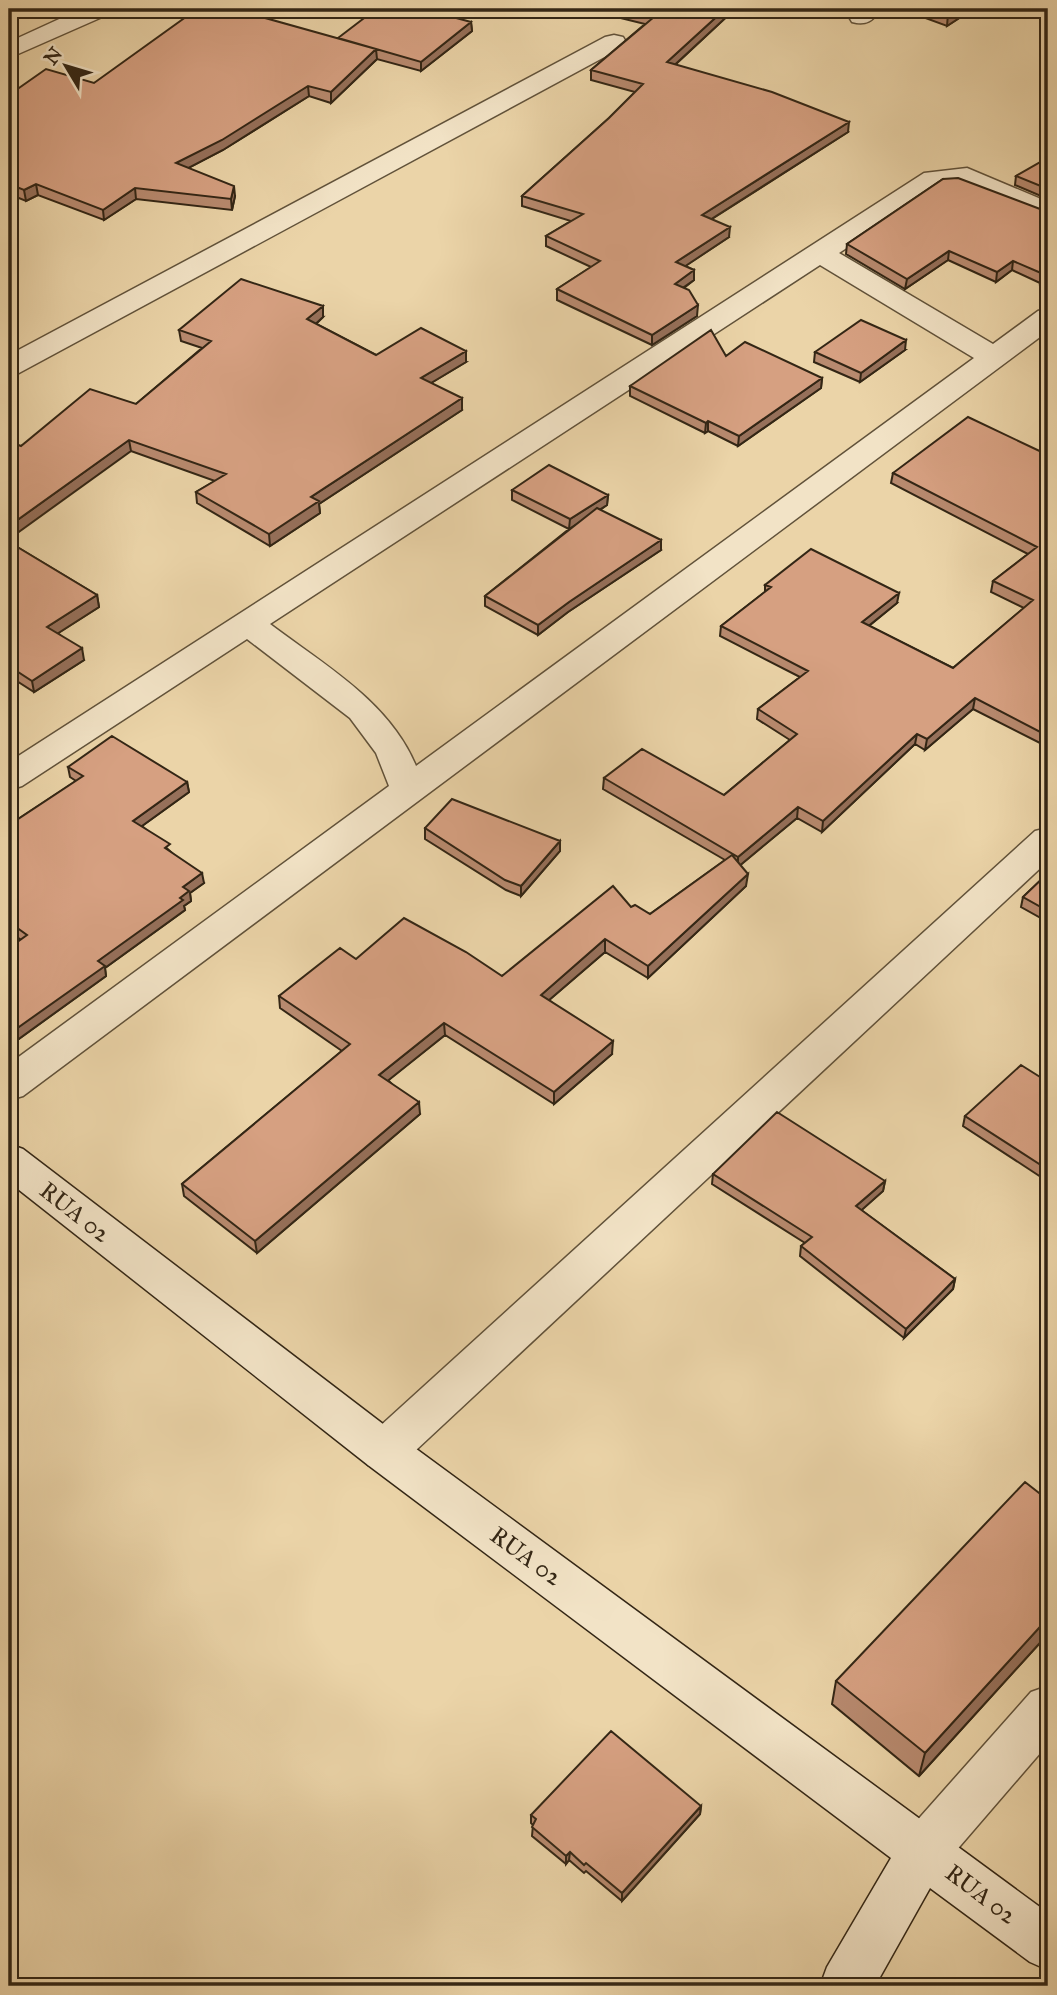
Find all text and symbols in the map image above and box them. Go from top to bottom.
north arrow [32,32,102,102]
text: N [39,42,67,69]
street label: RUA 02 [34,1175,116,1249]
street label: RUA 02 [484,1520,568,1592]
street label: RUA 02 [939,1858,1023,1931]

